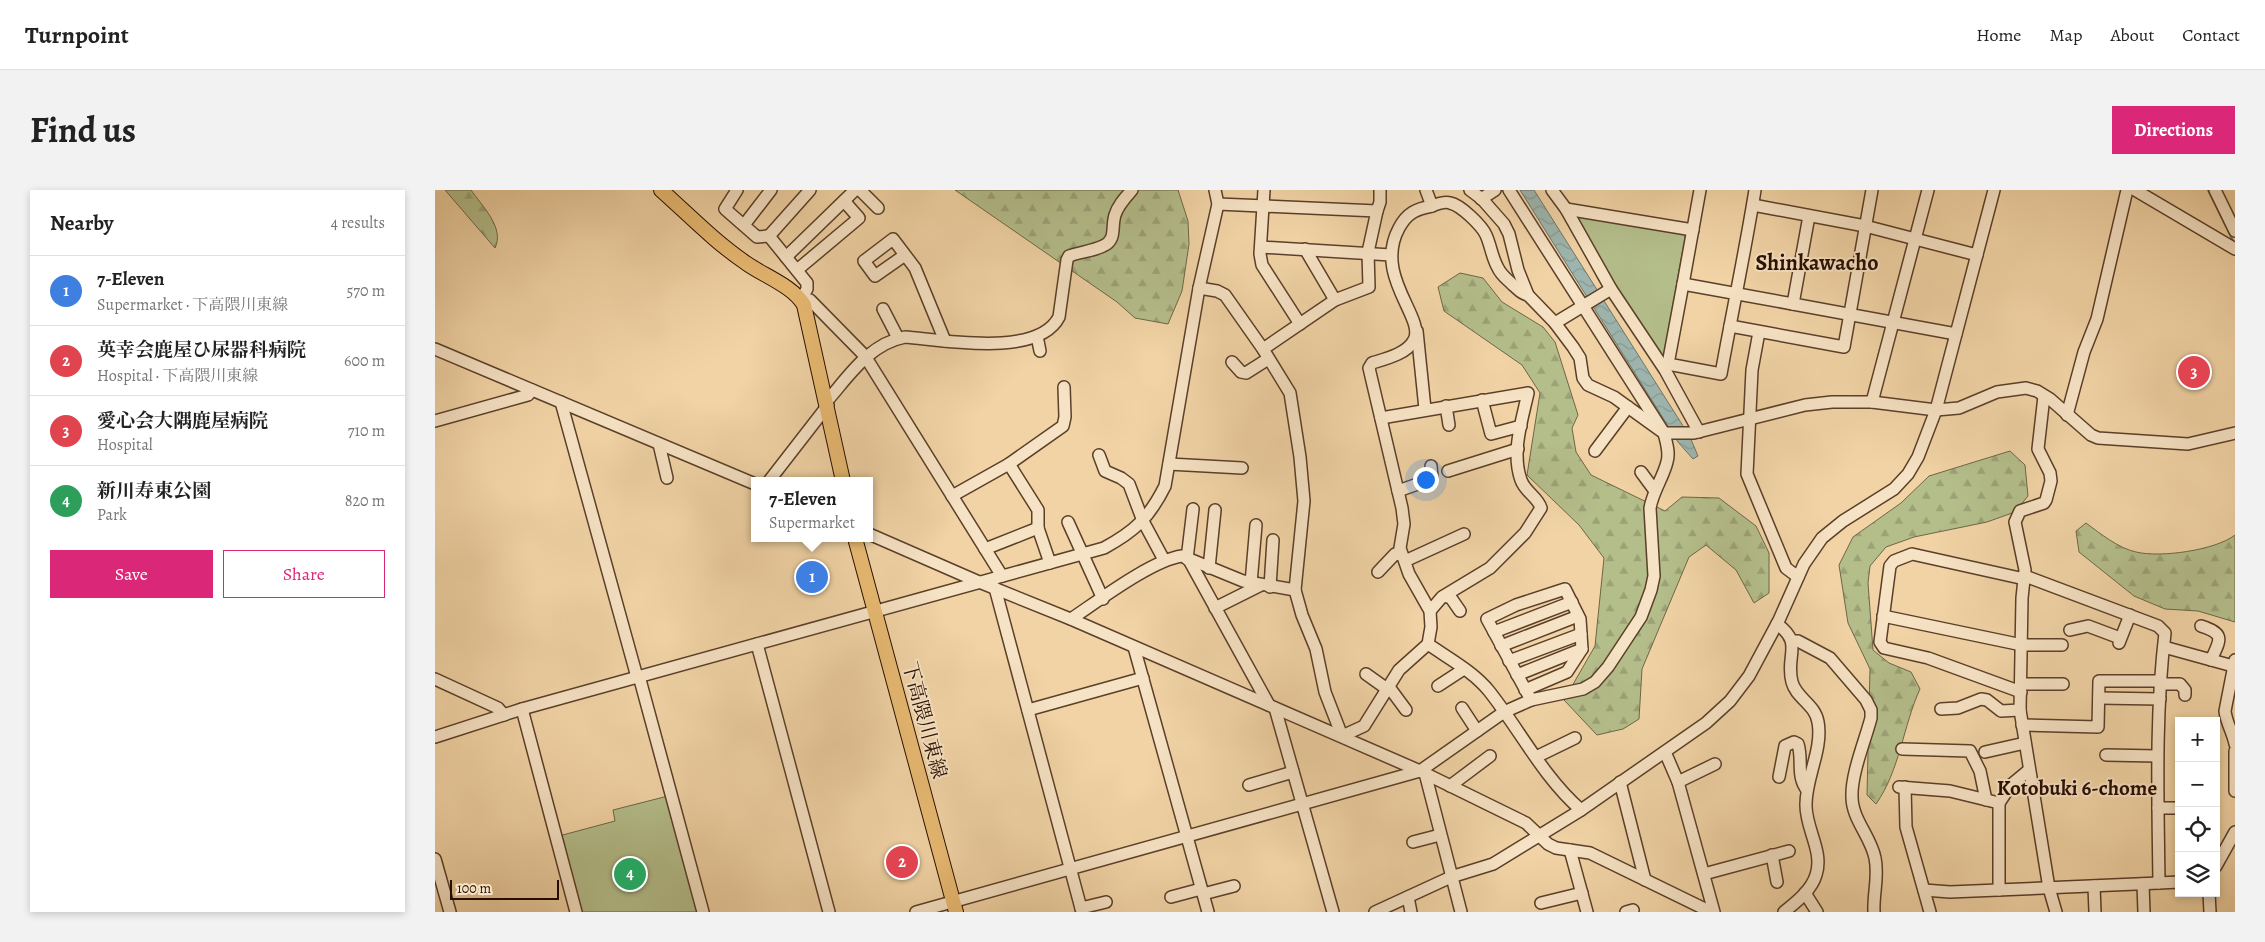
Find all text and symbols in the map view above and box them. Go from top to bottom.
text: Turnpoint [25,19,129,51]
text: Home [1976,23,2021,47]
text: Map [2049,23,2082,47]
text: About [2110,23,2154,47]
text: Contact [2182,23,2240,47]
text: Find us [30,106,136,154]
button: Directions [2112,106,2235,154]
text: Nearby [50,209,113,237]
text: 4 results [331,212,385,234]
district label: Shinkawacho [1755,248,1879,278]
text: 7-Eleven [97,266,165,292]
text: 1 [63,280,69,302]
text: 570 m [346,280,385,302]
text: Supermarket · 下高隈川東線 [97,294,288,316]
text: 英幸会鹿屋ひ尿器科病院 [97,337,306,363]
text: 2 [62,350,70,372]
text: 600 m [344,350,385,372]
pin: 3 [2178,353,2210,391]
text: Hospital · 下高隈川東線 [97,365,258,387]
text: 愛心会大隅鹿屋病院 [97,408,268,434]
text: 3 [63,420,69,442]
text: 710 m [348,420,385,442]
text: Hospital [97,434,153,456]
your location [1413,467,1439,493]
popup [751,477,873,542]
text: 新川寿東公園 [97,478,211,504]
text: 7-Eleven [769,486,837,512]
text: 4 [62,490,70,512]
text: 820 m [345,490,385,512]
text: Park [97,504,127,526]
text: Supermarket [769,512,855,534]
button: Save [50,550,213,598]
button: Share [223,550,385,598]
pin: 1 [796,558,828,596]
street label: 下高隈川東線 [896,659,953,782]
map controls [2175,717,2220,897]
button: + [2175,717,2220,762]
button: − [2175,762,2220,807]
district label: Kotobuki 6-chome [1997,774,2157,802]
button: locate [2175,807,2220,852]
pin: 2 [886,843,918,881]
button: layers [2175,852,2220,897]
pin: 4 [614,855,646,893]
scale bar [450,877,559,900]
text: 100 m [457,879,491,898]

